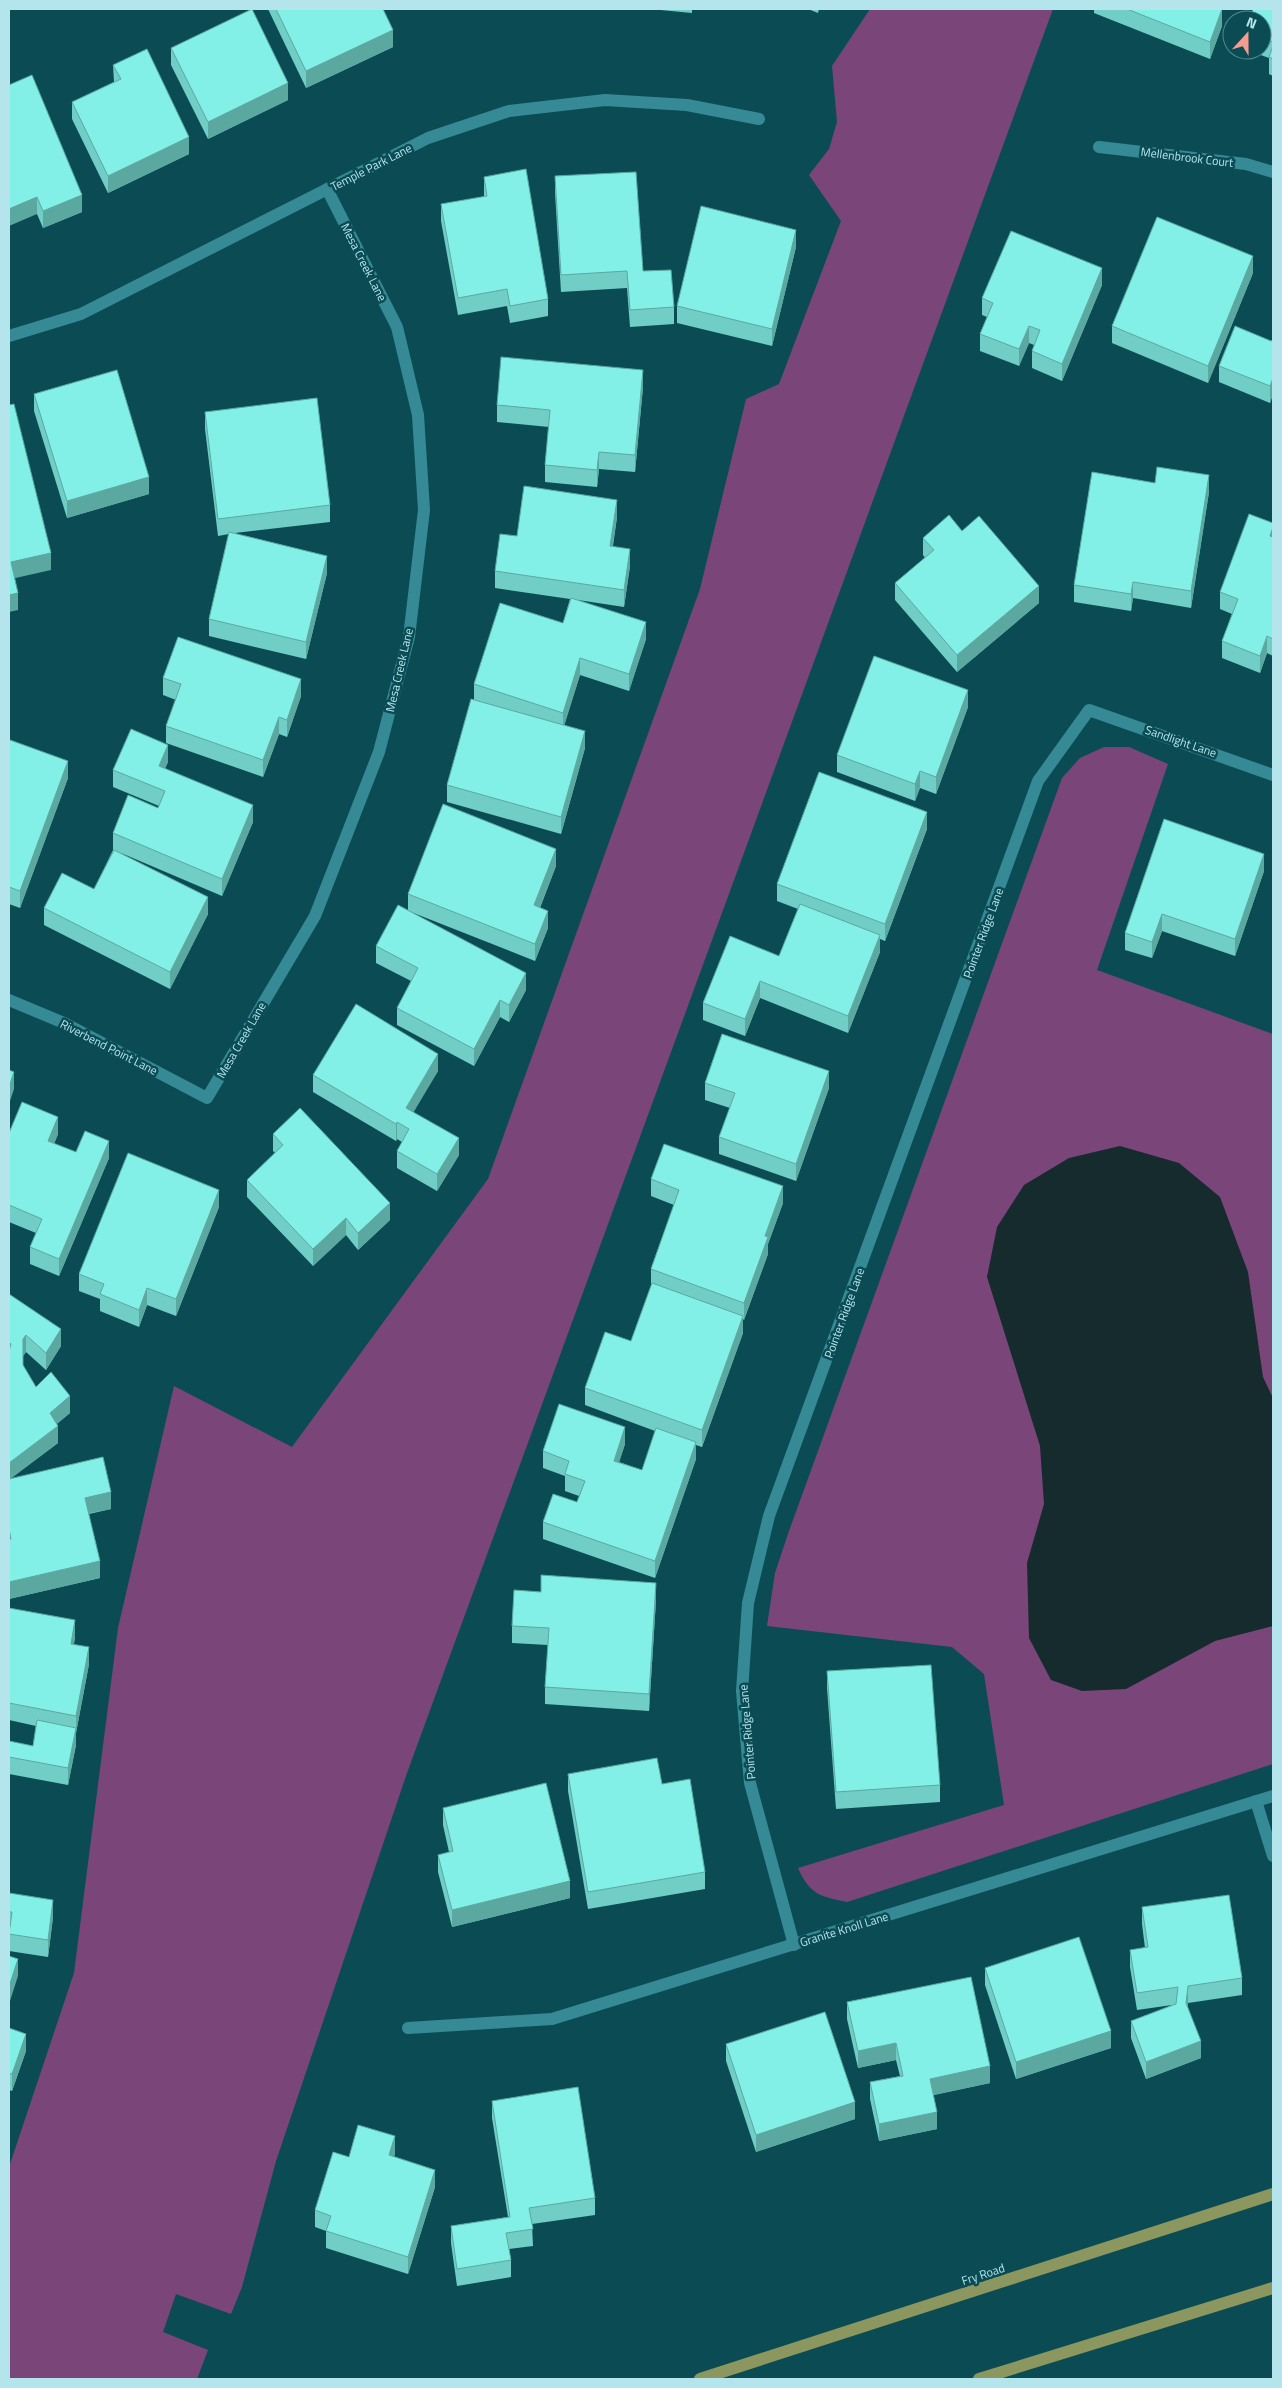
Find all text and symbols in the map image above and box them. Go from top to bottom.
north arrow [1222,10,1272,60]
text: N [1244,11,1260,34]
street label: Temple Park Lane [327,138,415,196]
street label: Mellenbrook Court [1140,142,1235,172]
street label: Mesa Creek Lane [336,220,392,304]
street label: Mesa Creek Lane [380,626,418,714]
street label: Sandlight Lane [1143,720,1219,762]
street label: Pointer Ridge Lane [958,885,1008,981]
street label: Mesa Creek Lane [211,998,271,1082]
street label: Riverbend Point Lane [57,1014,161,1080]
street label: Pointer Ridge Lane [819,1265,869,1361]
street label: Pointer Ridge Lane [733,1684,761,1780]
street label: Granite Knoll Lane [797,1907,891,1951]
street label: Fry Road [959,2258,1007,2290]

